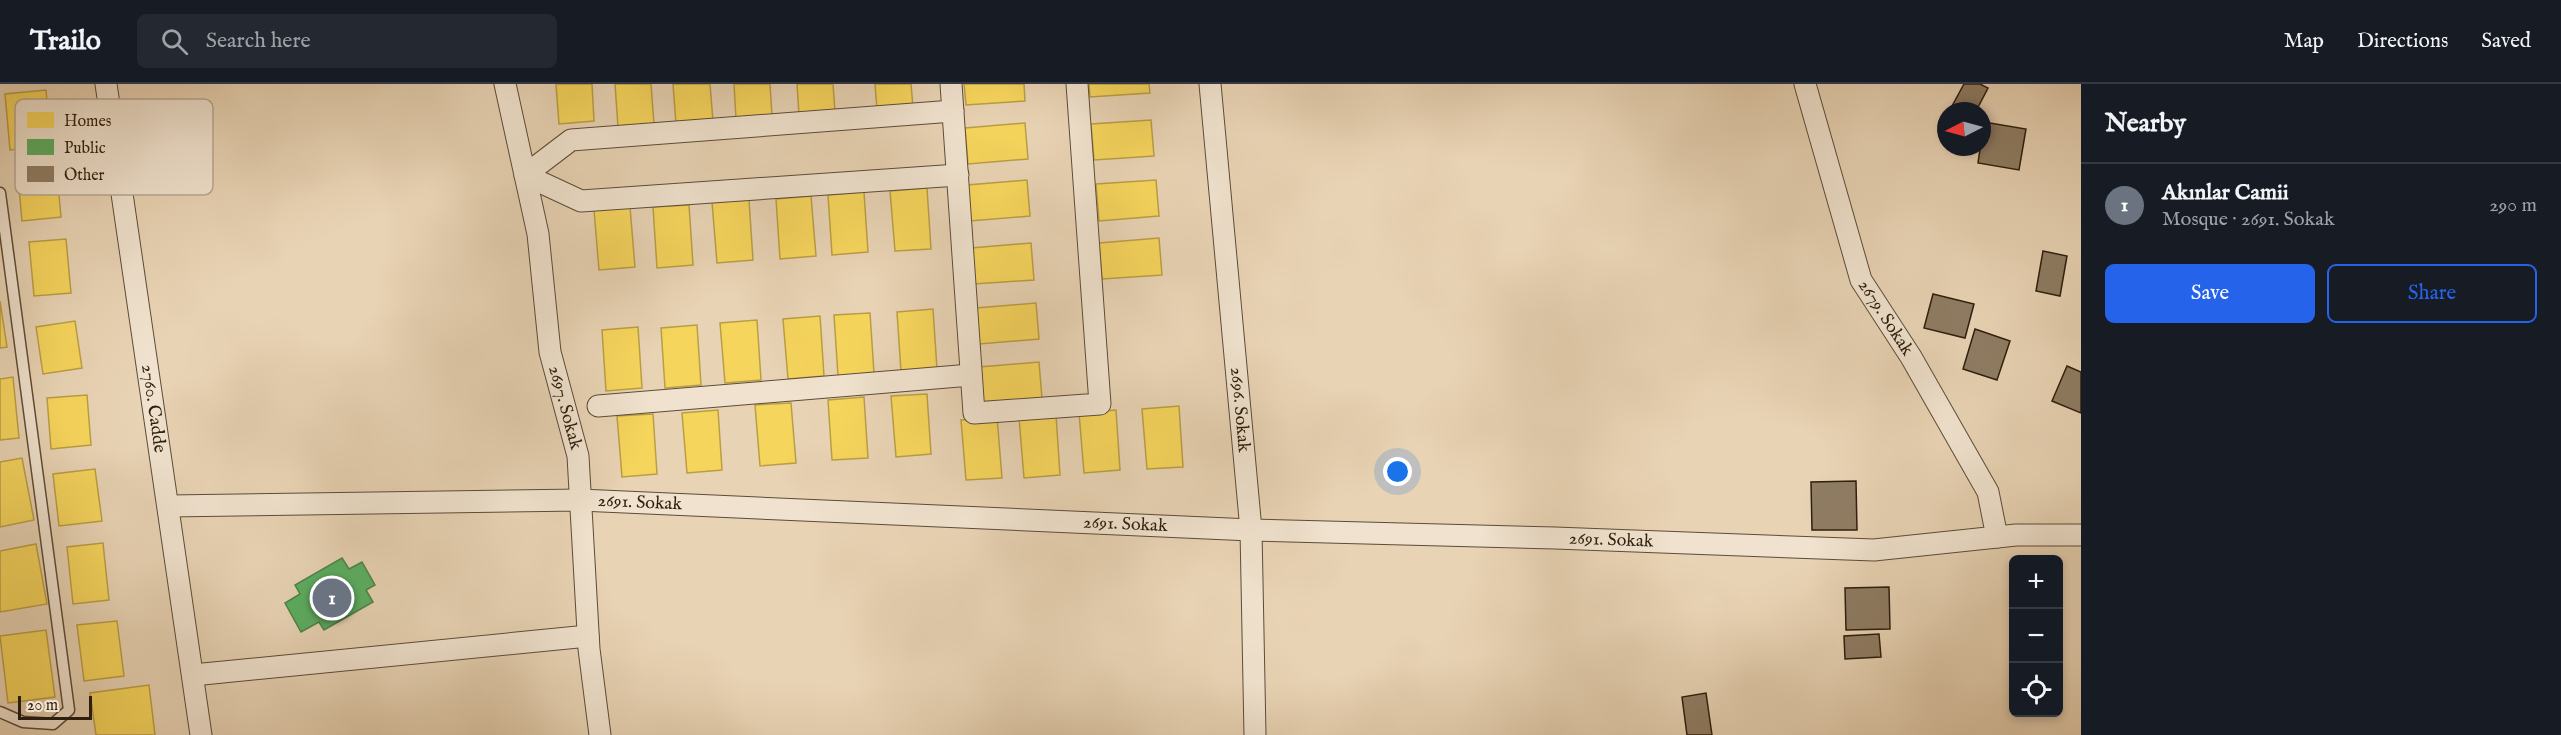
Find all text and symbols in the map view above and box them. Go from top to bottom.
search box [137,14,557,68]
text: Trailo [30,24,101,59]
icon: search [158,25,191,58]
text: Search here [206,27,311,55]
text: Map [2284,28,2324,55]
text: Directions [2357,28,2448,55]
text: Saved [2481,28,2531,55]
legend [15,99,213,195]
north arrow [1937,102,1991,156]
text: Nearby [2105,107,2186,140]
text: Homes [64,112,112,132]
text: Public [64,139,106,159]
text: Other [64,166,105,186]
text: Akınlar Camii [2162,179,2289,207]
text: 1 [2121,193,2128,218]
text: 290 m [2489,193,2537,218]
text: Mosque · 2691. Sokak [2162,207,2335,232]
button: Save [2105,264,2315,323]
button: Share [2327,264,2537,323]
street label: 2679. Sokak [1853,276,1919,361]
street label: 2760. Cadde [136,363,171,454]
street label: 2697. Sokak [543,363,587,453]
street label: 2696. Sokak [1225,366,1255,453]
your location [1383,457,1412,486]
street label: 2691. Sokak [597,489,683,516]
street label: 2691. Sokak [1083,511,1168,538]
street label: 2691. Sokak [1569,527,1654,553]
map controls [2009,555,2063,717]
button: + [2009,555,2063,609]
pin: 1 [312,576,352,620]
button: − [2009,609,2063,663]
button: locate [2009,663,2063,717]
scale bar [18,693,92,720]
text: 20 m [27,696,58,716]

